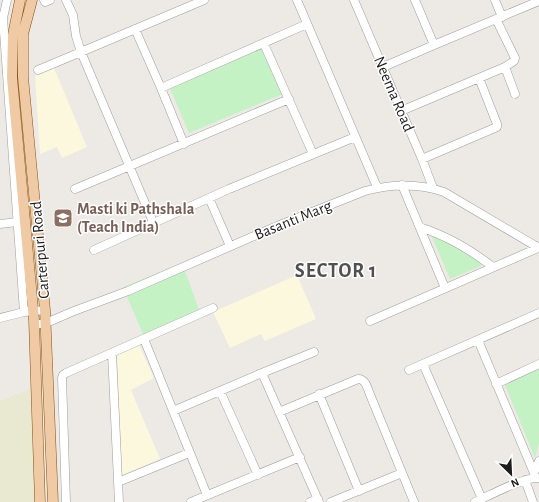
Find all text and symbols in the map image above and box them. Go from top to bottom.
street label: Neema Road [371,54,417,134]
street label: Basanti Marg [252,197,334,243]
street label: Carterpuri Road [28,201,52,299]
place label: Masti ki Pathshala (Teach India) [77,201,195,235]
school or university icon: Masti ki Pathshala (Teach India) [52,207,74,229]
district label: SECTOR 1 [295,261,377,281]
north arrow [491,454,531,494]
text: N [509,476,521,489]

